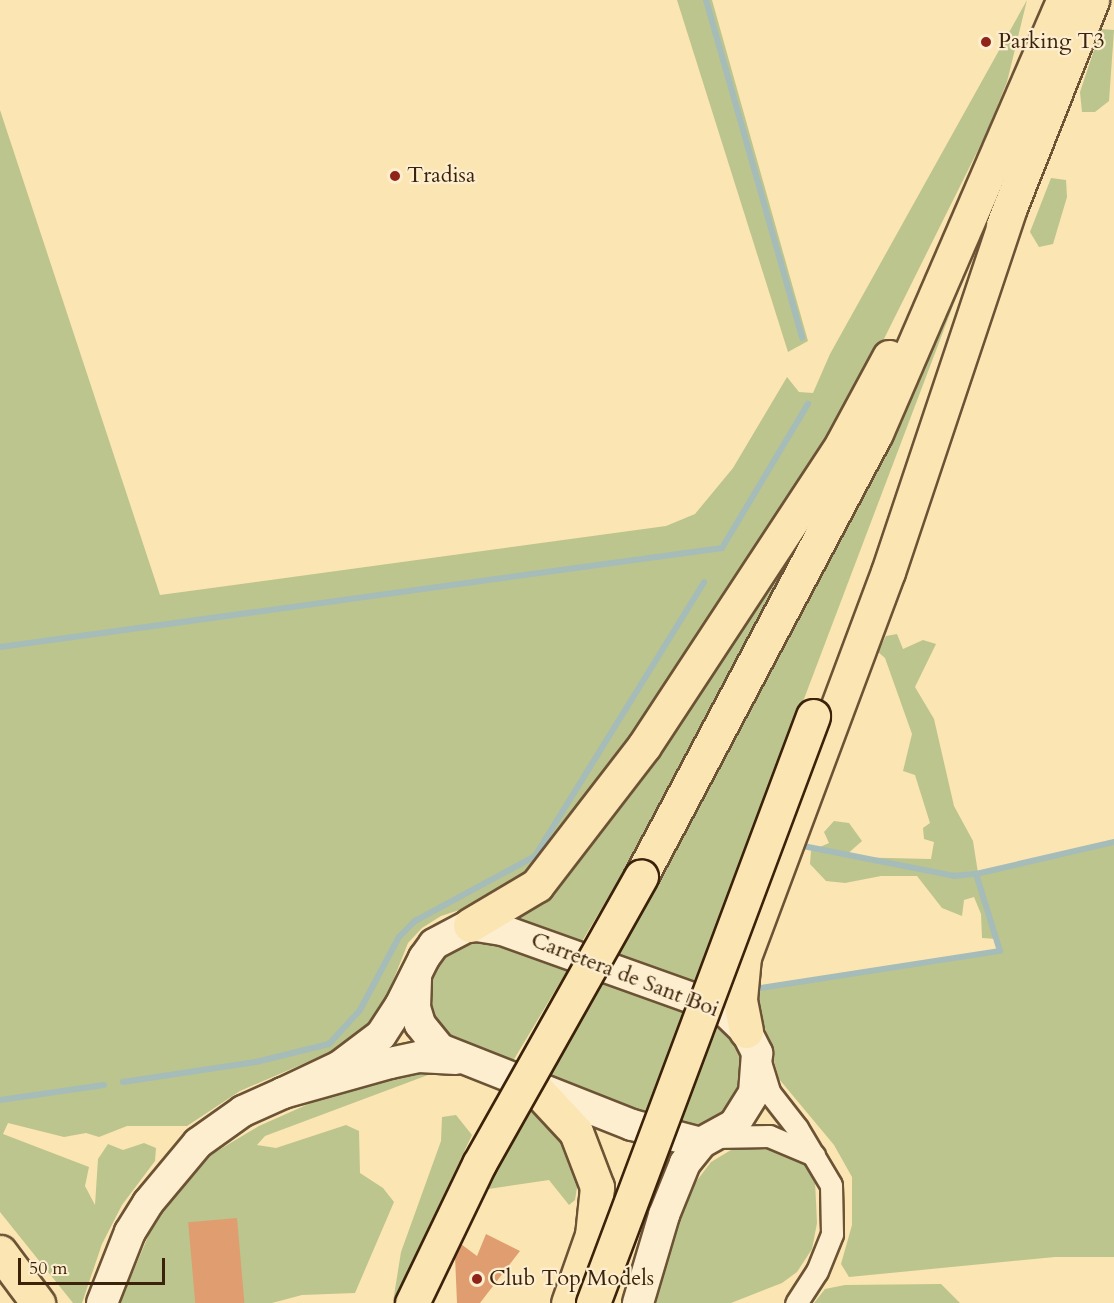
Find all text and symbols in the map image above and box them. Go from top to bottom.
place label: Parking T3 [998,29,1105,55]
marker: Parking T3 [979,35,993,49]
place label: Tradisa [407,163,475,189]
marker: Tradisa [388,169,402,183]
street label: Carretera de Sant Boi [527,927,723,1023]
scale bar [21,1246,168,1284]
text: 50 m [29,1256,68,1281]
place label: Club Top Models [489,1266,654,1292]
marker: Club Top Models [470,1272,484,1286]

